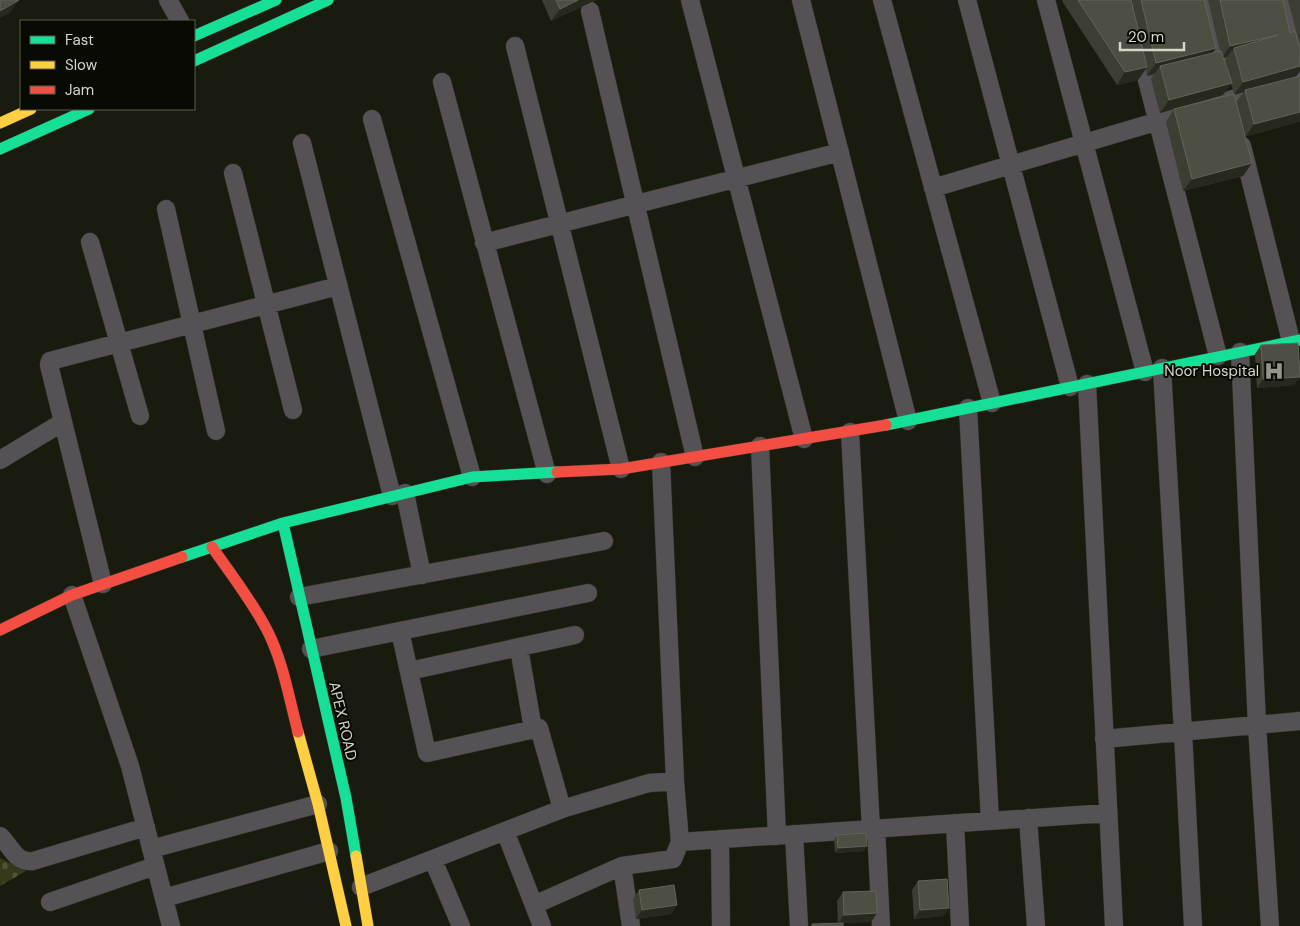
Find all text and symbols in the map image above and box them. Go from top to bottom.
legend [20,20,195,110]
scale bar [1120,20,1184,52]
text: 20 m [1128,27,1164,47]
text: Fast [65,30,94,50]
text: Slow [65,55,98,75]
text: Jam [65,80,94,100]
hospital icon: Noor Hospital [1263,360,1285,382]
place label: Noor Hospital [1164,361,1259,381]
street label: APEX ROAD [324,680,362,762]

